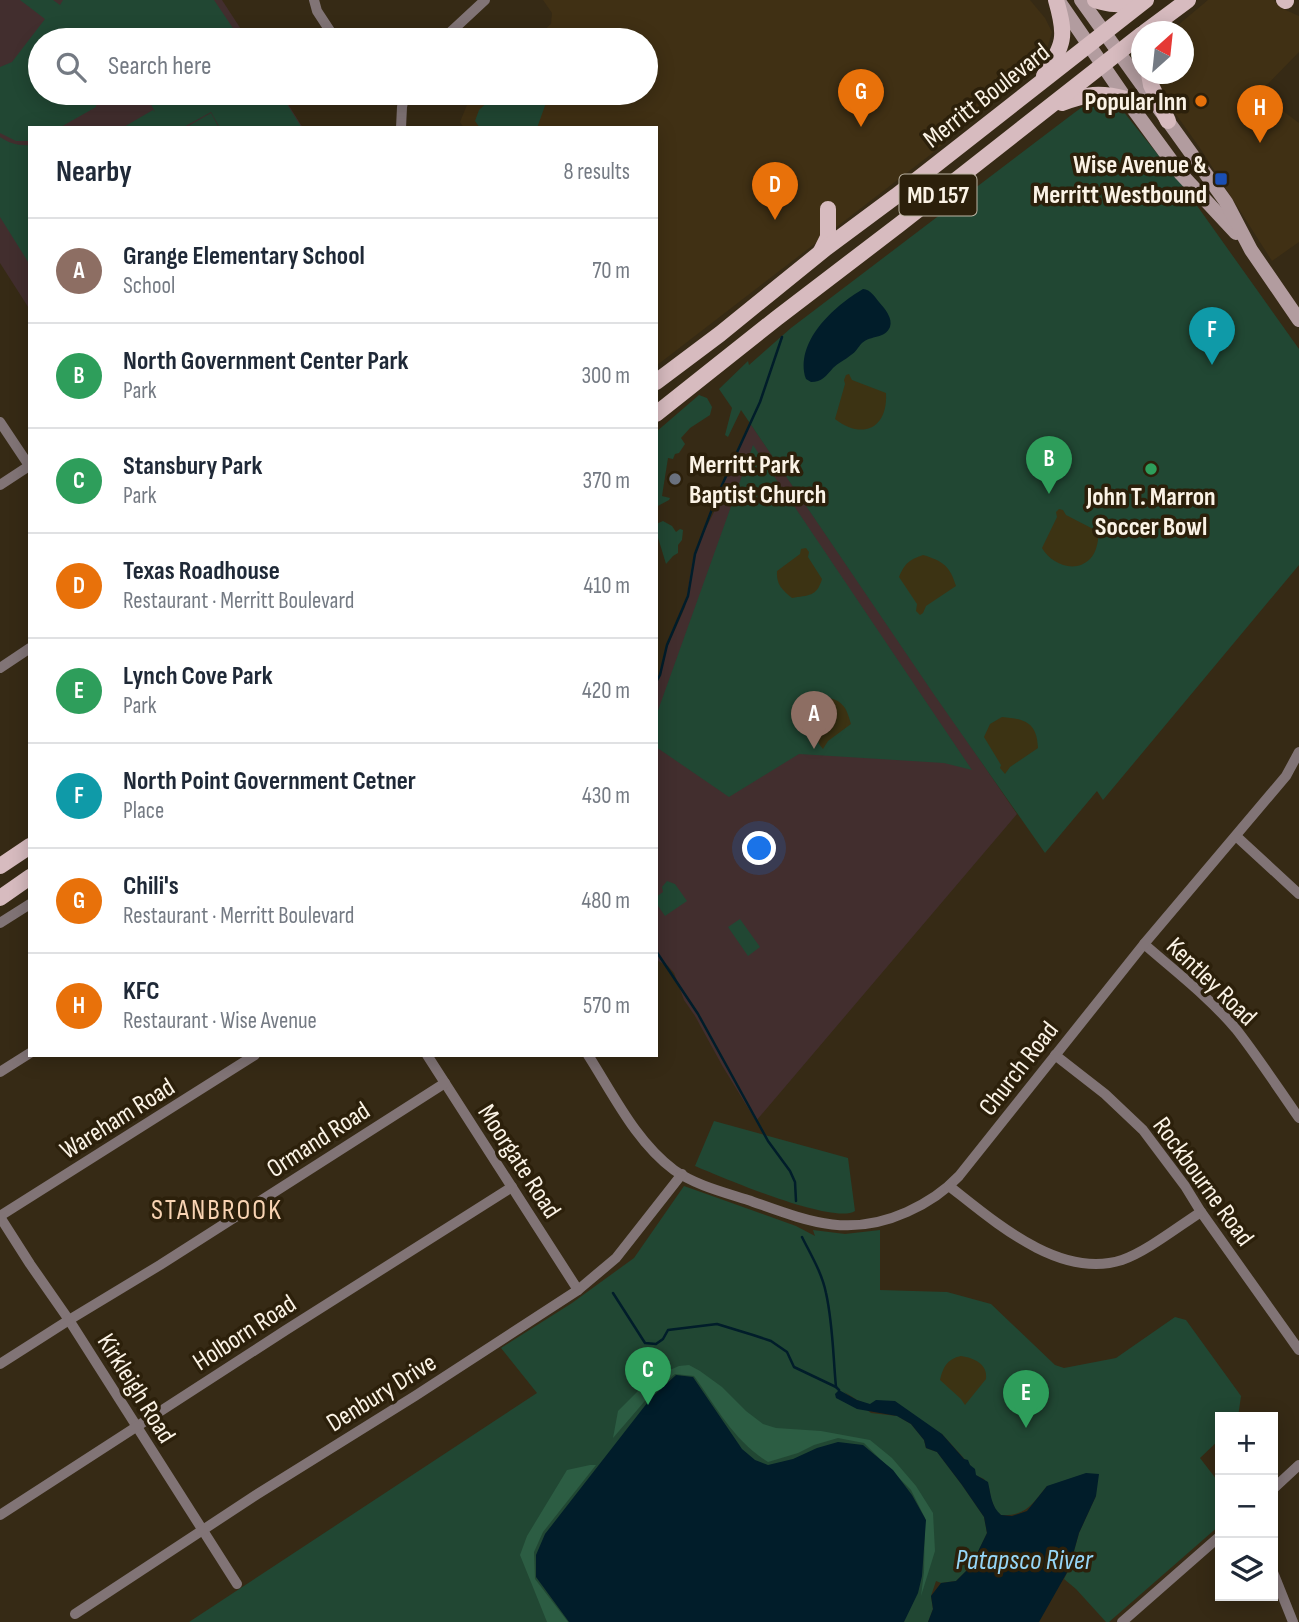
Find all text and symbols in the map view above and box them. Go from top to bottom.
north arrow [1131,21,1194,84]
search box [28,28,658,105]
street label: Merritt Boulevard [918,37,1056,155]
icon: search [52,48,90,86]
text: Search here [108,51,211,82]
pin: G [838,69,884,127]
pin: H [1237,85,1283,143]
place label: Popular Inn [1084,87,1187,118]
marker: Popular Inn [1193,93,1209,109]
place label: Wise Avenue & Merritt Westbound [1033,150,1207,211]
text: Nearby [56,154,132,190]
text: 8 results [564,158,630,186]
pin: D [752,162,798,220]
marker: Wise Avenue & Merritt Westbound [1213,171,1229,187]
road number: MD 157 [900,174,976,216]
text: Grange Elementary School [123,241,365,272]
text: A [74,257,84,285]
text: 70 m [592,257,630,285]
text: School [123,272,175,300]
pin: F [1189,307,1235,365]
text: North Government Center Park [123,346,408,377]
text: B [74,362,84,390]
text: 300 m [581,362,630,390]
text: Park [123,377,157,405]
pin: B [1026,436,1072,494]
place label: Merritt Park Baptist Church [689,450,826,511]
text: Stansbury Park [123,451,262,482]
marker: John T. Marron Soccer Bowl [1143,461,1159,477]
text: C [73,467,85,495]
text: 370 m [583,467,630,495]
marker: Merritt Park Baptist Church [667,471,683,487]
text: Park [123,482,157,510]
place label: John T. Marron Soccer Bowl [1085,482,1216,543]
text: Texas Roadhouse [123,556,280,587]
text: D [73,572,85,600]
text: 410 m [584,572,630,600]
text: Restaurant · Merritt Boulevard [123,587,354,615]
text: Lynch Cove Park [123,661,273,692]
text: E [74,677,84,705]
text: 420 m [582,677,630,705]
pin: A [791,691,837,749]
text: Park [123,692,157,720]
text: North Point Government Cetner [123,766,416,797]
text: F [74,782,84,810]
text: 430 m [582,782,630,810]
text: Place [123,797,164,825]
your location [742,831,776,865]
text: Chili's [123,871,179,902]
text: G [73,887,85,915]
text: 480 m [582,887,630,915]
text: Restaurant · Merritt Boulevard [123,902,354,930]
street label: Kentley Road [1159,931,1263,1033]
text: KFC [123,976,160,1007]
text: H [73,992,85,1020]
text: 570 m [583,992,630,1020]
text: Restaurant · Wise Avenue [123,1007,317,1035]
street label: Church Road [973,1016,1065,1122]
street label: Wareham Road [55,1072,181,1167]
street label: Ormand Road [262,1096,376,1185]
street label: Moorgate Road [470,1099,567,1225]
street label: Rockbourne Road [1146,1111,1260,1252]
district label: STANBROOK [151,1194,283,1227]
street label: Holborn Road [188,1289,302,1378]
street label: Kirkleigh Road [90,1328,181,1449]
street label: Denbury Drive [321,1347,442,1439]
pin: C [625,1347,671,1405]
pin: E [1003,1370,1049,1428]
map controls [1215,1412,1278,1601]
button: + [1215,1412,1278,1475]
button: − [1215,1475,1278,1538]
button: layers [1215,1538,1278,1601]
water label: Patapsco River [955,1544,1094,1577]

